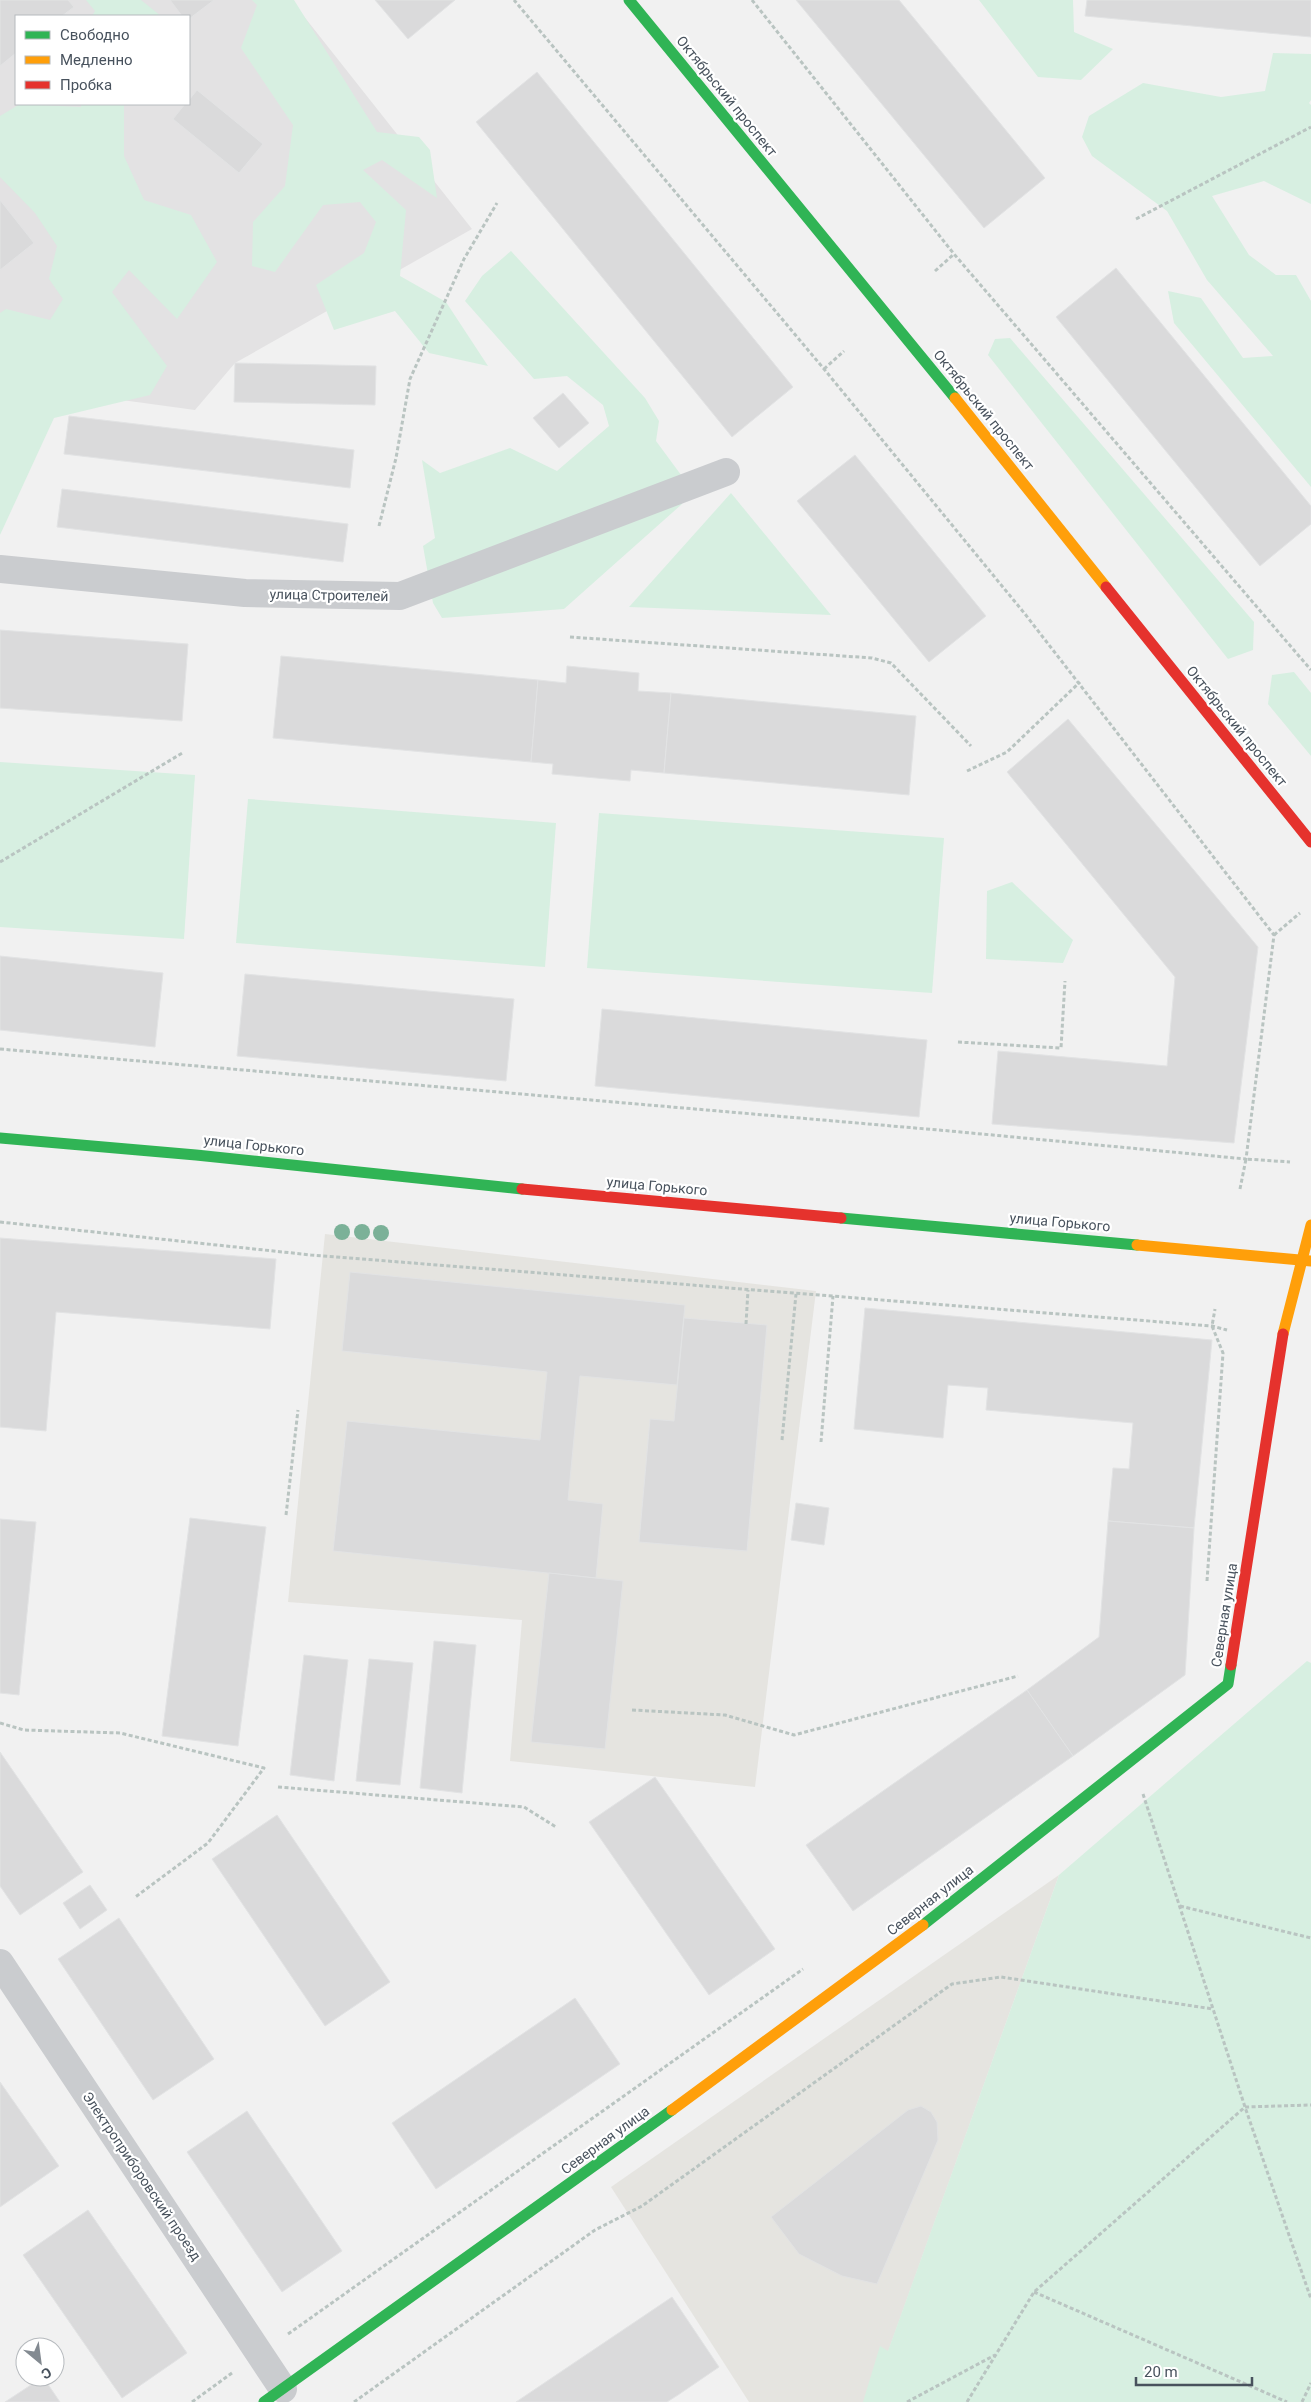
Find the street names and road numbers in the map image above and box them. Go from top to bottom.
street label: Октябрьский проспект [673,33,781,160]
street label: Октябрьский проспект [930,347,1038,474]
street label: улица Строителей [269,586,389,604]
street label: Октябрьский проспект [1183,663,1291,790]
street label: улица Горького [203,1132,305,1158]
street label: улица Горького [606,1174,708,1198]
street label: улица Горького [1009,1210,1111,1234]
street label: Северная улица [1208,1562,1240,1668]
street label: Северная улица [884,1861,976,1939]
street label: Электроприборовский проезд [79,2089,205,2264]
street label: Северная улица [558,2103,652,2177]

